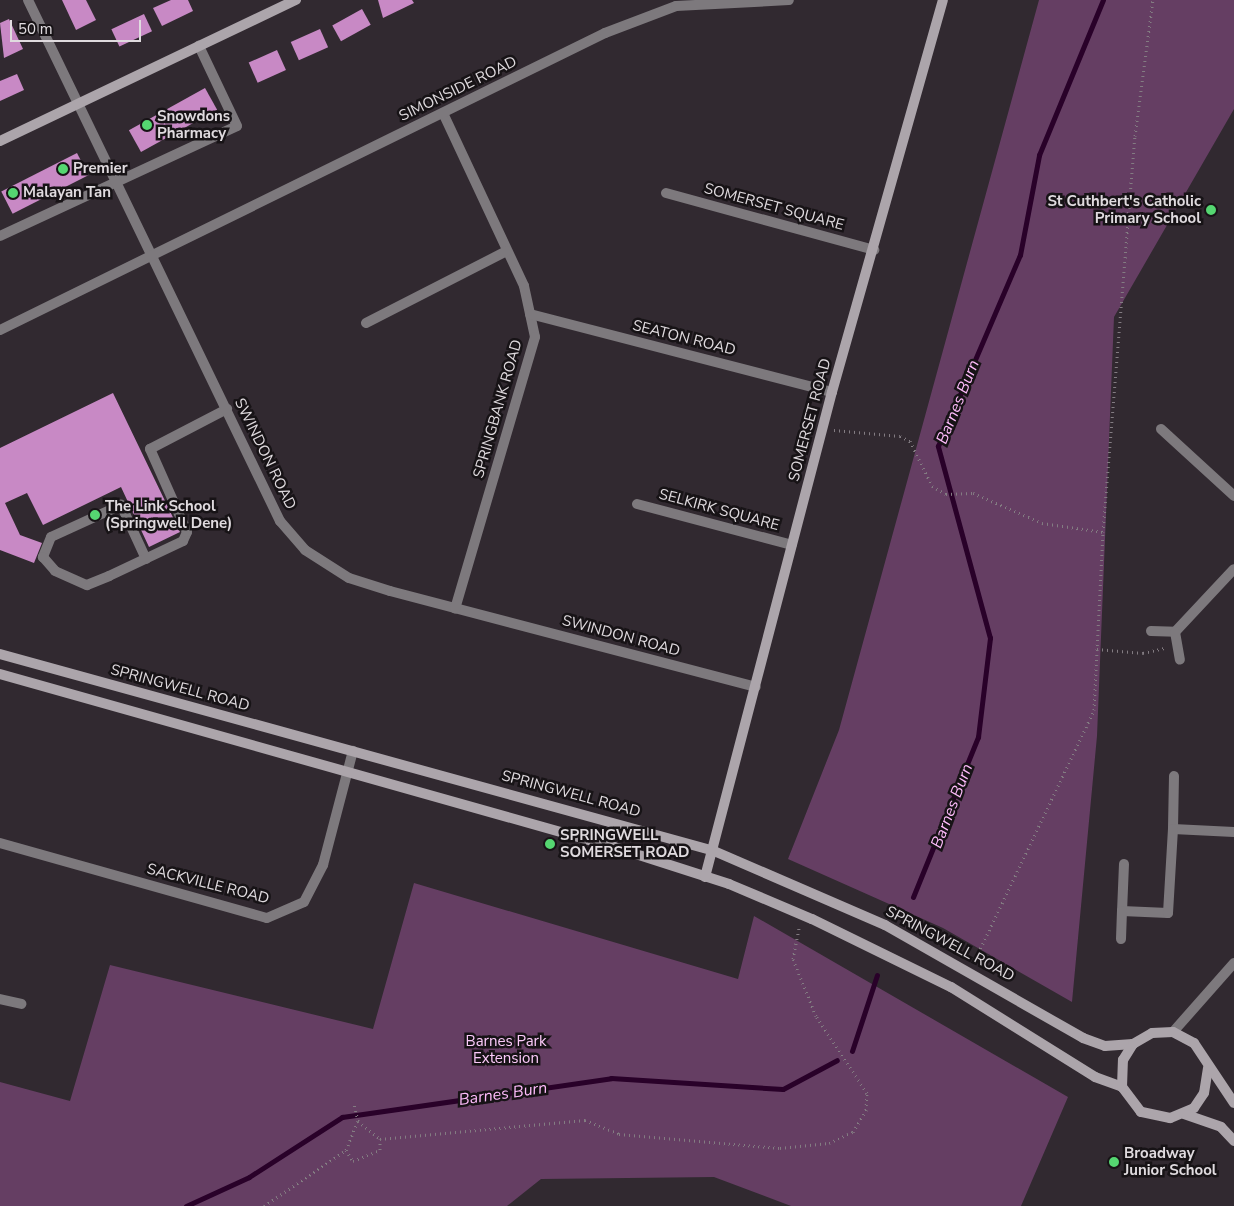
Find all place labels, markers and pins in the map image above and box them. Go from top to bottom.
place label: Snowdons Pharmacy [157,107,230,142]
marker: Snowdons Pharmacy [141,119,153,131]
place label: Premier [73,160,128,178]
marker: Premier [57,163,69,175]
place label: Malayan Tan [23,184,111,202]
marker: Malayan Tan [7,187,19,199]
place label: St Cuthbert's Catholic Primary School [1047,192,1201,227]
marker: St Cuthbert's Catholic Primary School [1205,204,1217,216]
place label: The Link School (Springwell Dene) [105,497,232,532]
marker: The Link School (Springwell Dene) [89,509,101,521]
place label: SPRINGWELL SOMERSET ROAD [560,826,690,861]
marker: SPRINGWELL SOMERSET ROAD [544,838,556,850]
place label: Broadway Junior School [1124,1144,1217,1179]
marker: Broadway Junior School [1108,1156,1120,1168]

